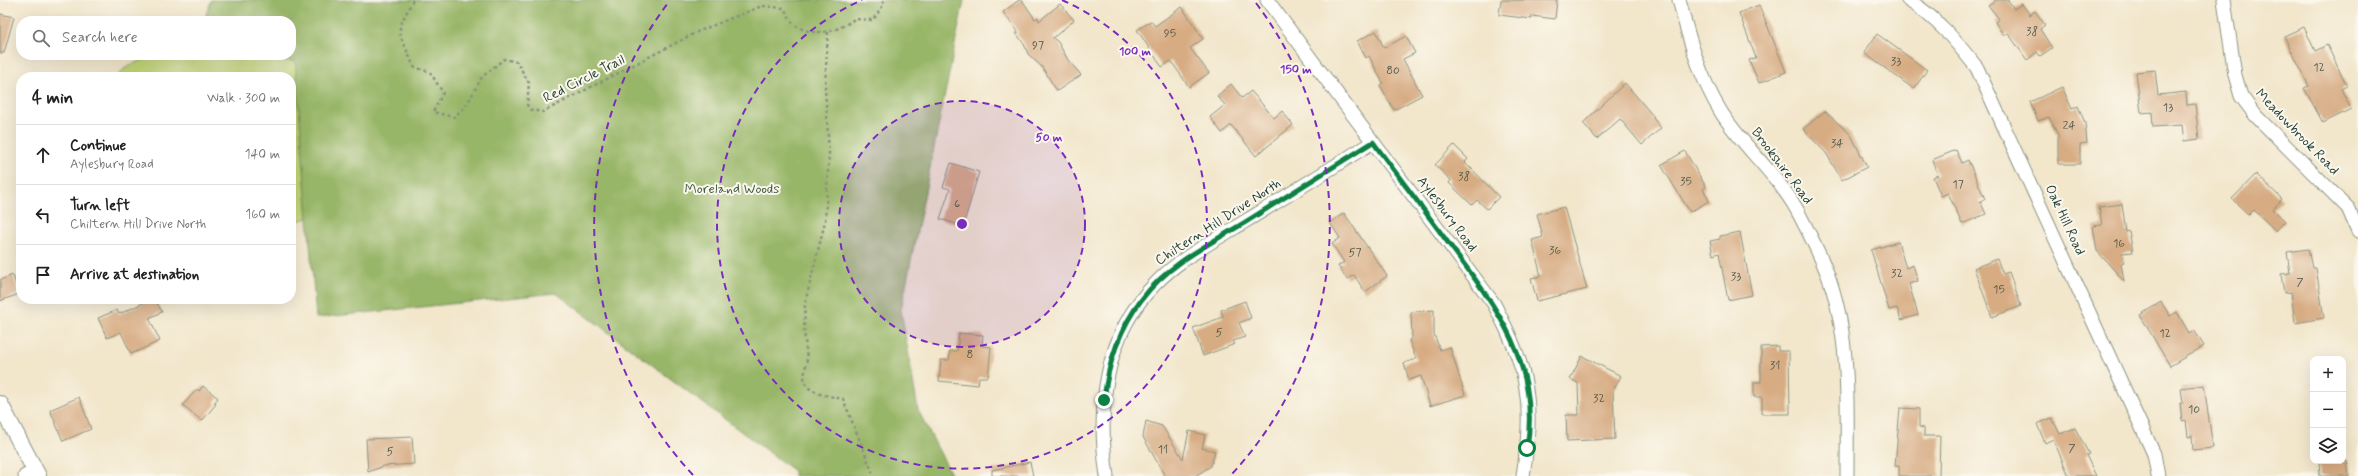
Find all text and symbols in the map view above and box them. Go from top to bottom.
search box [16,16,296,60]
house number: 38 [2026,24,2038,40]
house number: 95 [1164,26,1176,42]
icon: search [30,27,52,49]
text: Search here [62,28,138,48]
house number: 97 [1032,38,1044,54]
text: 100 m [1119,44,1152,60]
street label: Red Circle Trail [540,51,628,107]
house number: 33 [1891,54,1901,70]
house number: 12 [2313,60,2325,76]
text: 150 m [1280,62,1312,78]
house number: 80 [1386,63,1400,79]
street label: Meadowbrook Road [2251,85,2343,179]
text: 4 min [32,87,73,109]
text: Walk · 300 m [207,90,280,107]
house number: 13 [2163,100,2173,116]
house number: 24 [2062,118,2076,134]
street label: Brookshire Road [1747,124,1817,208]
text: 50 m [1036,130,1063,146]
text: Continue [70,136,126,156]
house number: 34 [1831,136,1843,152]
icon: ahead [32,144,54,166]
text: 140 m [245,146,280,163]
text: Aylesbury Road [70,156,154,173]
house number: 38 [1458,169,1470,185]
street label: Aylesbury Road [1413,173,1481,255]
street label: Chiltern Hill Drive North [1152,174,1285,269]
house number: 35 [1680,174,1692,190]
house number: 17 [1952,177,1964,193]
park label: Moreland Woods [684,180,780,198]
street label: Oak Hill Road [2041,182,2089,258]
text: Turn left [70,196,130,216]
house number: 6 [954,196,960,212]
icon: left [32,204,54,226]
text: 160 m [245,206,280,223]
text: Chiltern Hill Drive North [70,216,206,233]
centre of rings [955,217,969,231]
house number: 16 [2113,236,2125,252]
house number: 36 [1549,243,1561,259]
house number: 57 [1348,245,1362,261]
icon: arrive [32,264,54,286]
text: Arrive at destination [70,265,199,285]
house number: 32 [1891,266,1903,282]
house number: 33 [1731,269,1741,285]
house number: 7 [2296,275,2304,291]
house number: 15 [1993,282,2005,298]
house number: 5 [1215,325,1223,341]
house number: 12 [2159,326,2171,342]
house number: 8 [967,347,973,363]
map controls [2310,356,2346,464]
button: + [2310,356,2346,392]
house number: 31 [1770,358,1780,374]
route end [1095,391,1113,409]
house number: 32 [1593,391,1605,407]
button: − [2310,392,2346,428]
house number: 10 [2188,402,2200,418]
button: layers [2310,428,2346,464]
route start [1518,439,1536,457]
house number: 7 [2068,441,2076,457]
house number: 11 [1158,442,1168,458]
house number: 5 [386,444,394,460]

